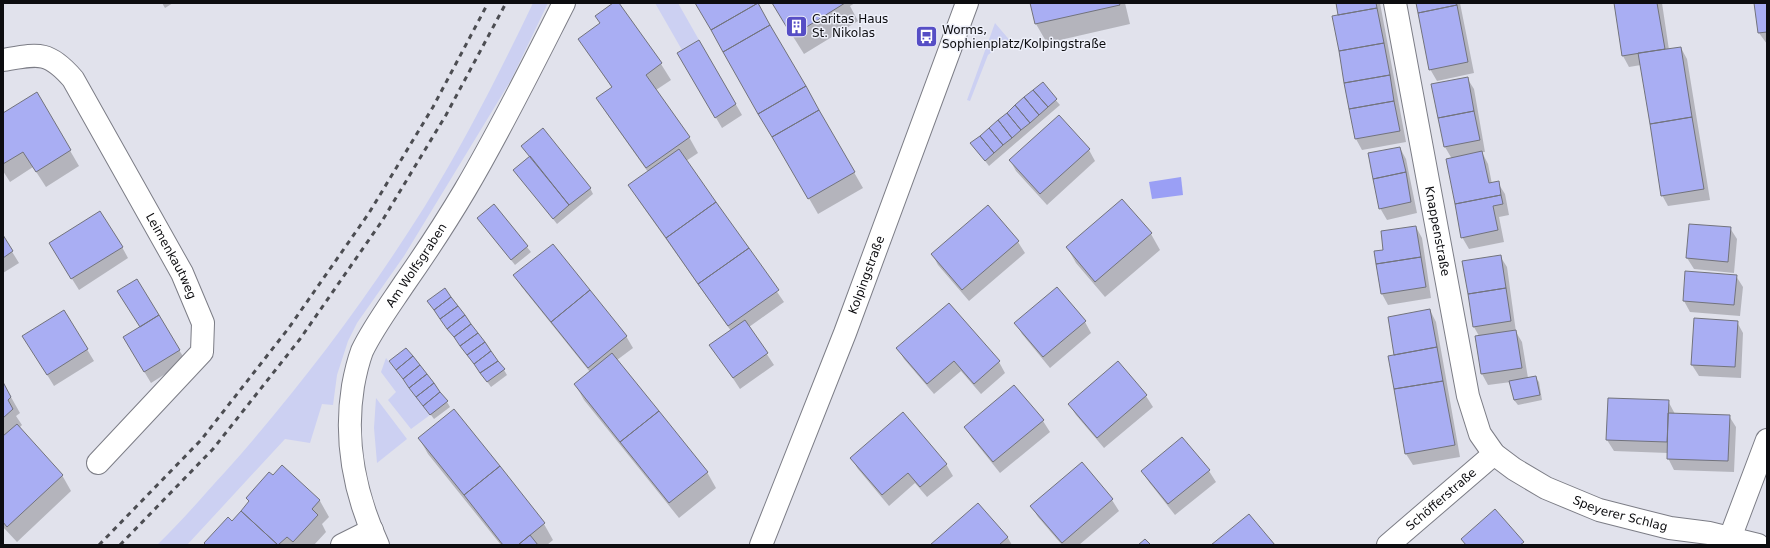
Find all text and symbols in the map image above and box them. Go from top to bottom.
place label: Caritas Haus St. Nikolas [812,12,888,40]
building icon: Caritas Haus St. Nikolas [784,13,810,39]
place label: Worms, Sophienplatz/Kolpingstraße [942,23,1106,51]
bus stop icon: Worms, Sophienplatz/Kolpingstraße [913,24,939,50]
street label: Knappenstraße [1422,185,1453,277]
street label: Leimenkautweg [143,211,199,301]
street label: Am Wolfsgraben [383,221,450,310]
street label: Kolpingstraße [846,234,887,316]
street label: Schöfferstraße [1403,465,1479,533]
street label: Speyerer Schlag [1571,493,1669,534]

